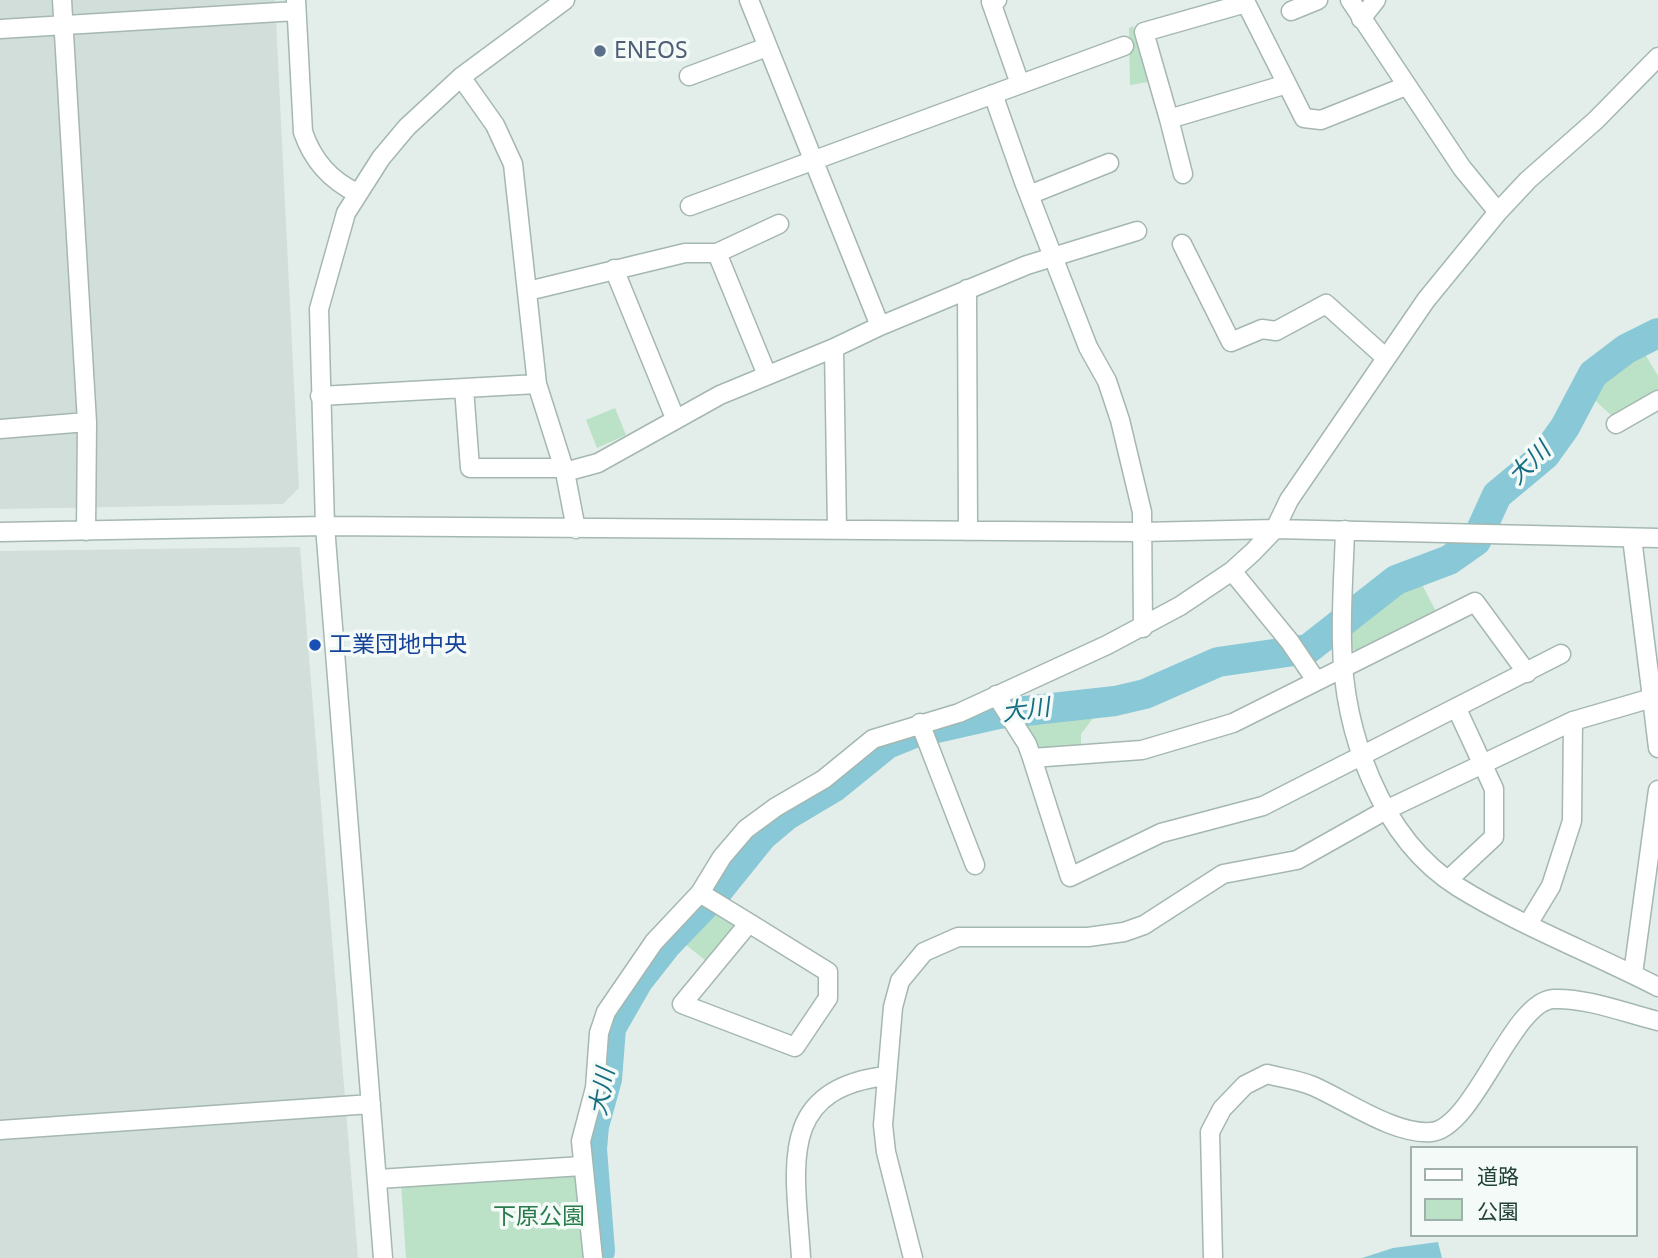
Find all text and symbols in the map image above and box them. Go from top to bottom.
place label: ENEOS [614,37,688,65]
marker: ENEOS [592,43,608,59]
water label: 大川 [1503,437,1557,491]
place label: 工業団地中央 [329,631,467,659]
marker: 工業団地中央 [307,637,323,653]
water label: 大川 [1000,694,1052,728]
water label: 大川 [585,1066,621,1118]
legend [1410,1146,1637,1237]
text: 道路 [1477,1162,1519,1190]
text: 公園 [1477,1197,1519,1225]
park label: 下原公園 [493,1203,585,1231]

